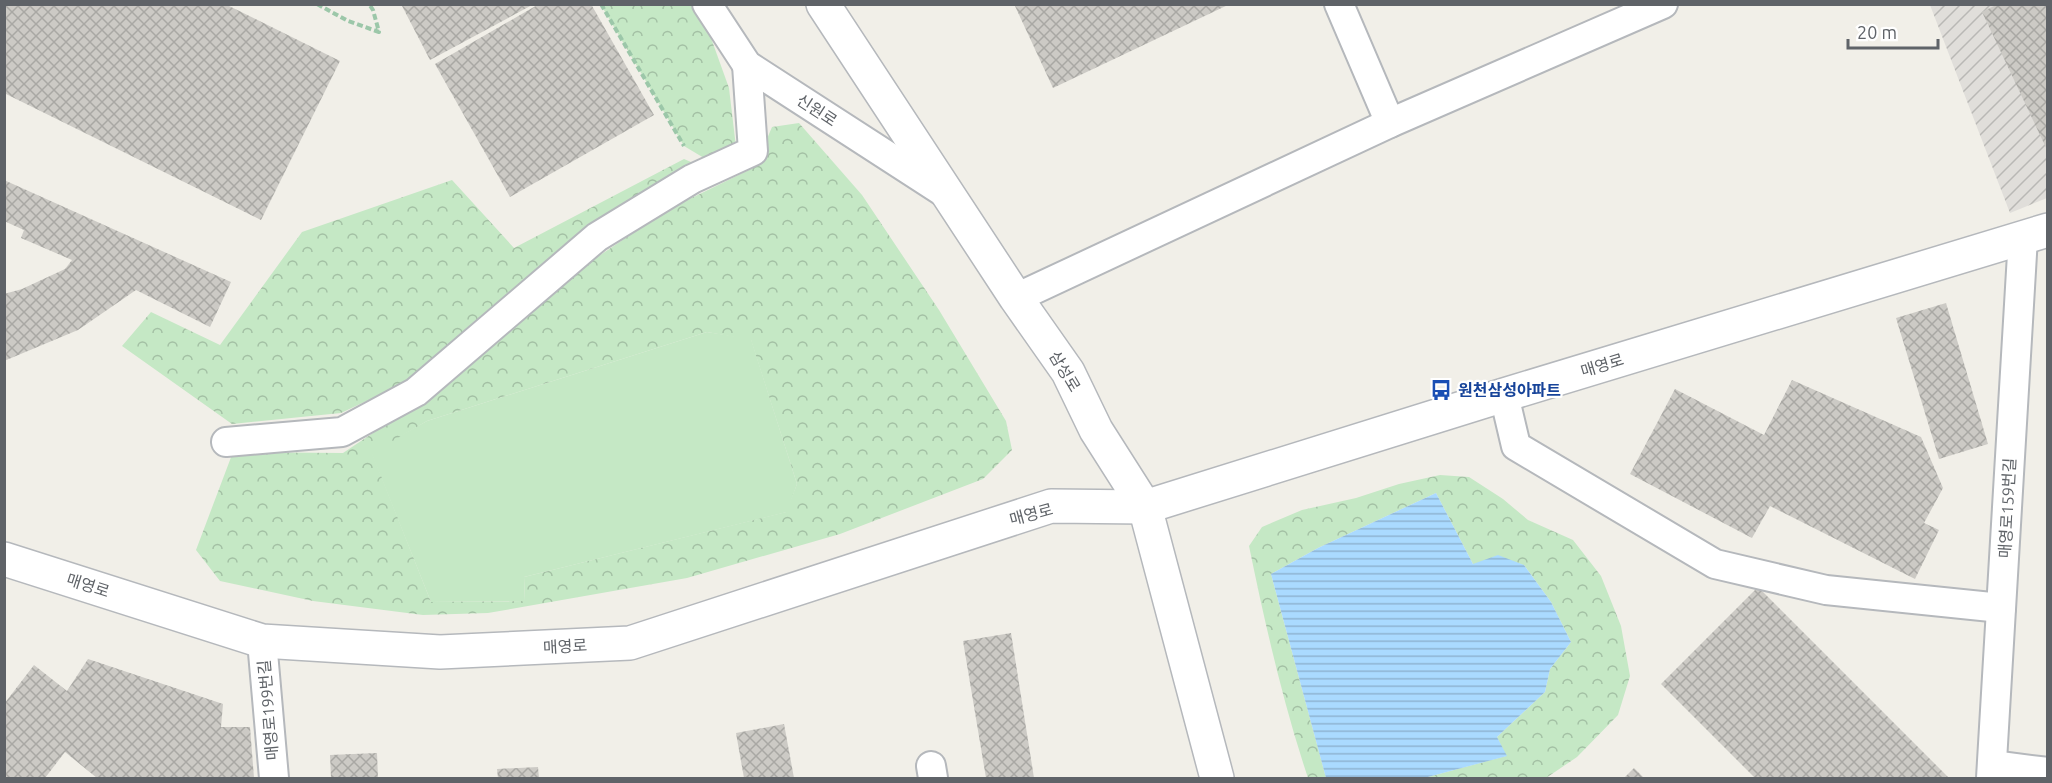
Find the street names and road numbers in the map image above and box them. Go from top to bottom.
street label: 신원로 [794,90,841,130]
street label: 삼성로 [1046,347,1084,395]
street label: 매영로 [1578,350,1626,380]
street label: 매영로159번길 [1995,457,2019,559]
street label: 매영로 [1007,500,1055,528]
street label: 매영로 [64,570,112,600]
street label: 매영로 [542,636,588,656]
street label: 매영로199번길 [255,659,281,761]

